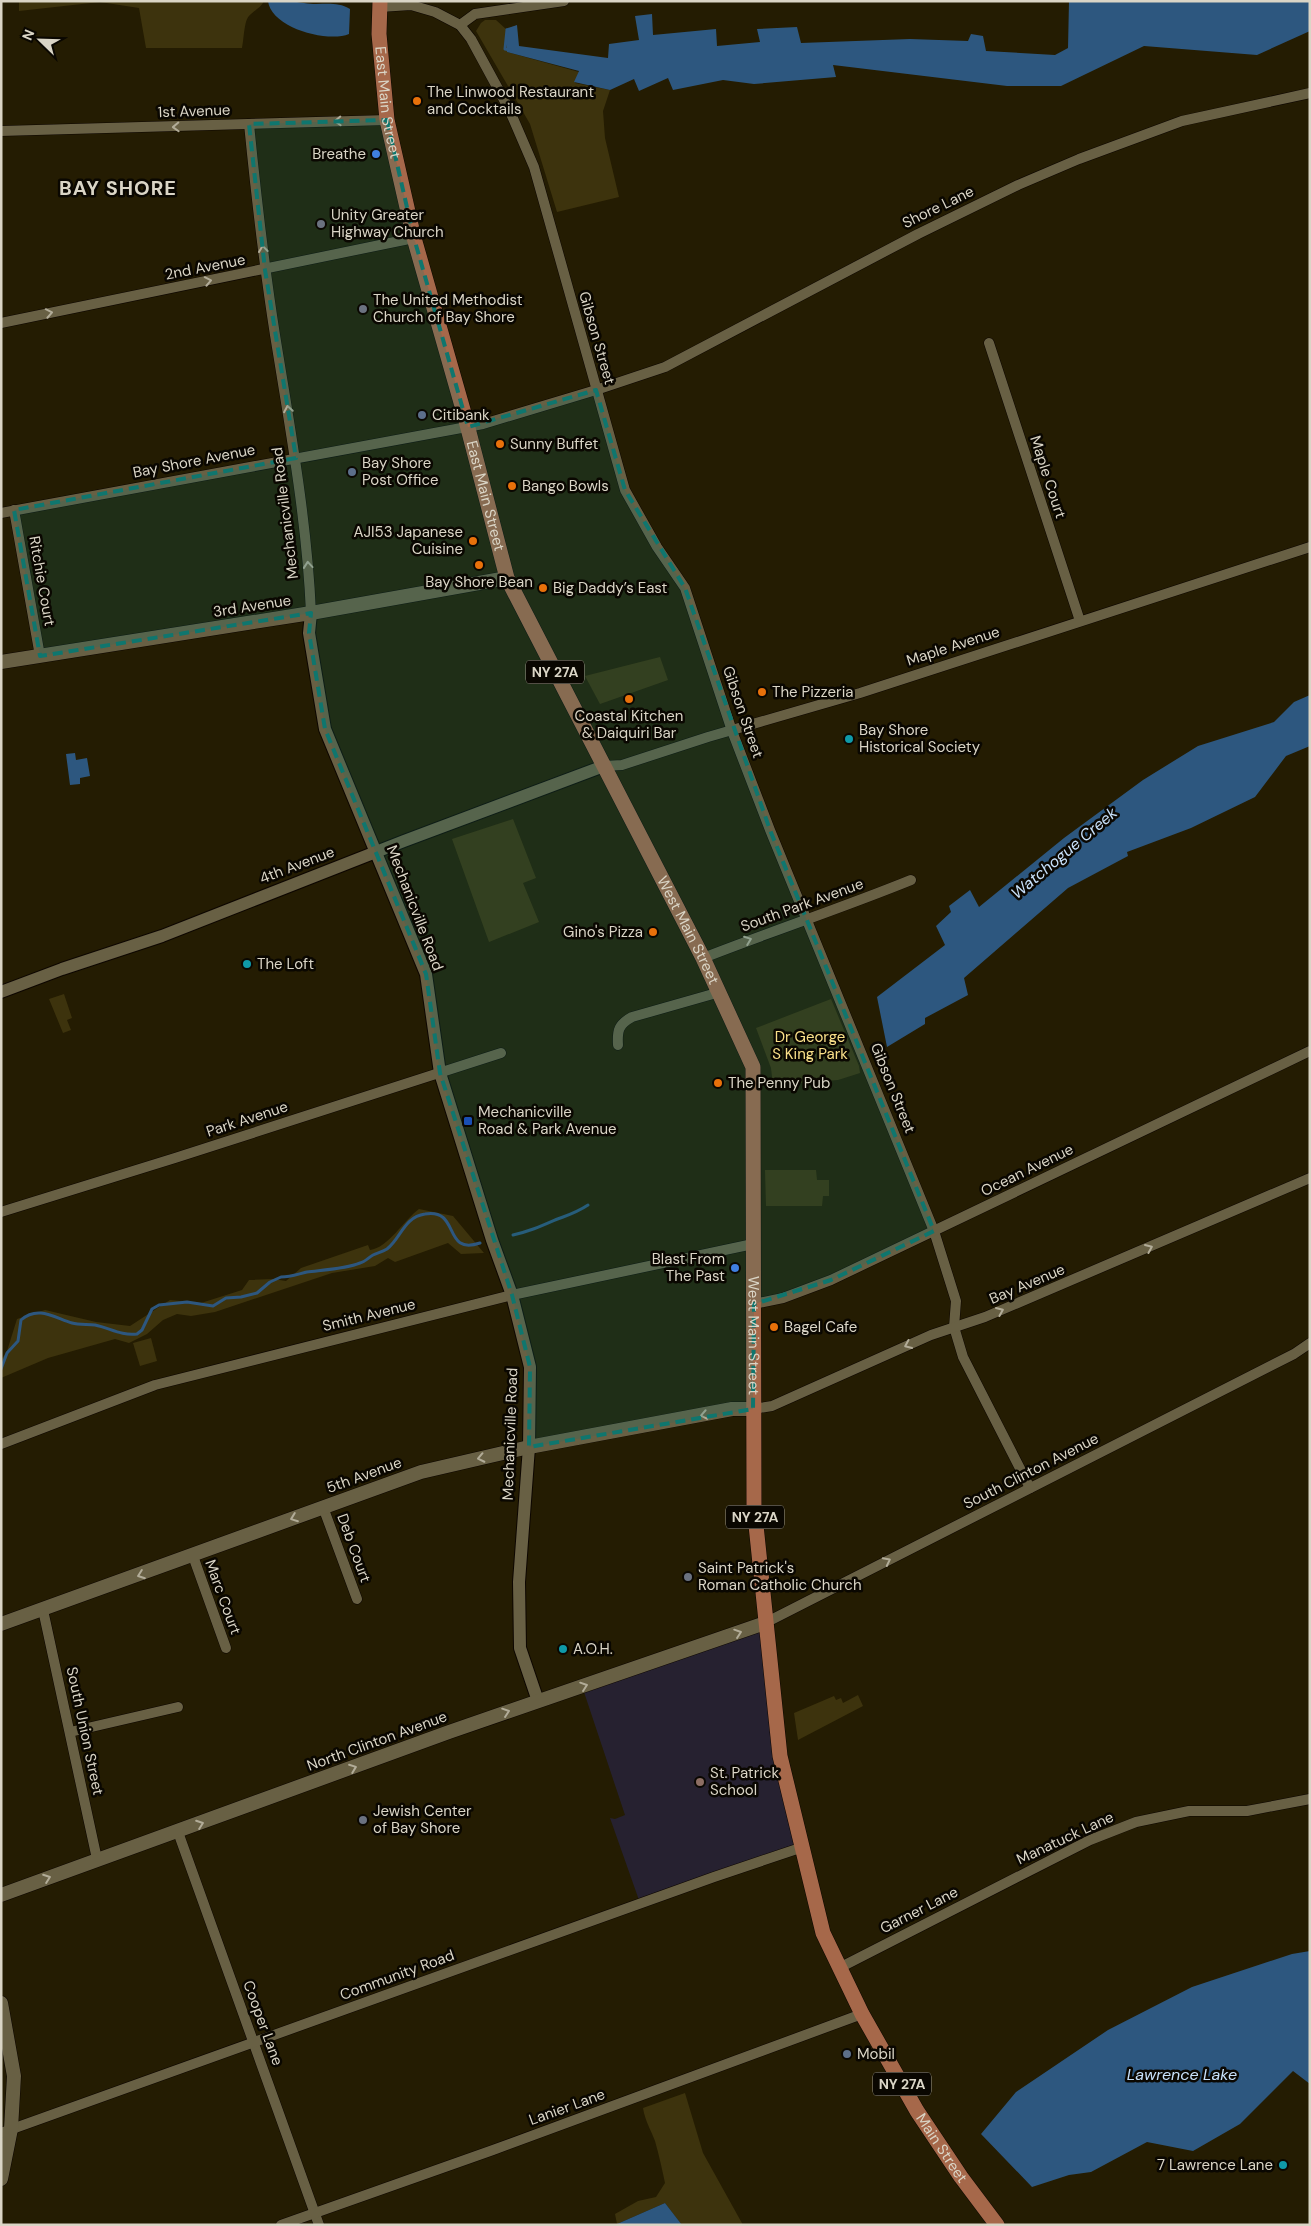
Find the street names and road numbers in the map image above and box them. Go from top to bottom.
street label: East Main Street [370,45,406,161]
street label: 1st Avenue [157,100,231,122]
street label: Shore Lane [899,181,977,233]
street label: 2nd Avenue [163,249,247,285]
street label: Gibson Street [574,289,620,387]
street label: Maple Court [1025,433,1071,521]
street label: East Main Street [462,438,510,553]
street label: Bay Shore Avenue [131,439,257,483]
street label: Mechanicville Road [267,446,303,580]
street label: Ritchie Court [24,534,60,628]
street label: 3rd Avenue [212,590,292,622]
street label: Maple Avenue [904,622,1002,670]
road number: NY 27A [526,660,584,684]
street label: Gibson Street [718,663,768,761]
street label: 4th Avenue [257,842,337,888]
street label: Mechanicville Road [382,842,448,974]
street label: West Main Street [652,873,724,988]
street label: South Park Avenue [738,873,866,937]
street label: Gibson Street [866,1040,920,1136]
street label: Park Avenue [204,1096,290,1142]
street label: Ocean Avenue [977,1139,1077,1201]
street label: Bay Avenue [986,1259,1068,1309]
street label: West Main Street [743,1276,764,1395]
street label: Smith Avenue [320,1294,418,1336]
street label: Mechanicville Road [498,1367,522,1501]
street label: South Clinton Avenue [960,1428,1102,1514]
street label: 5th Avenue [324,1452,404,1498]
road number: NY 27A [726,1505,784,1528]
street label: Deb Court [332,1511,376,1585]
street label: Marc Court [200,1557,246,1637]
street label: South Union Street [62,1665,108,1797]
street label: North Clinton Avenue [304,1706,450,1776]
street label: Manatuck Lane [1013,1807,1117,1869]
street label: Garner Lane [877,1882,961,1938]
street label: Community Road [337,1945,457,2005]
street label: Cooper Lane [238,1978,288,2068]
road number: NY 27A [873,2072,931,2096]
street label: Lanier Lane [526,2084,608,2130]
street label: Main Street [911,2110,972,2187]

